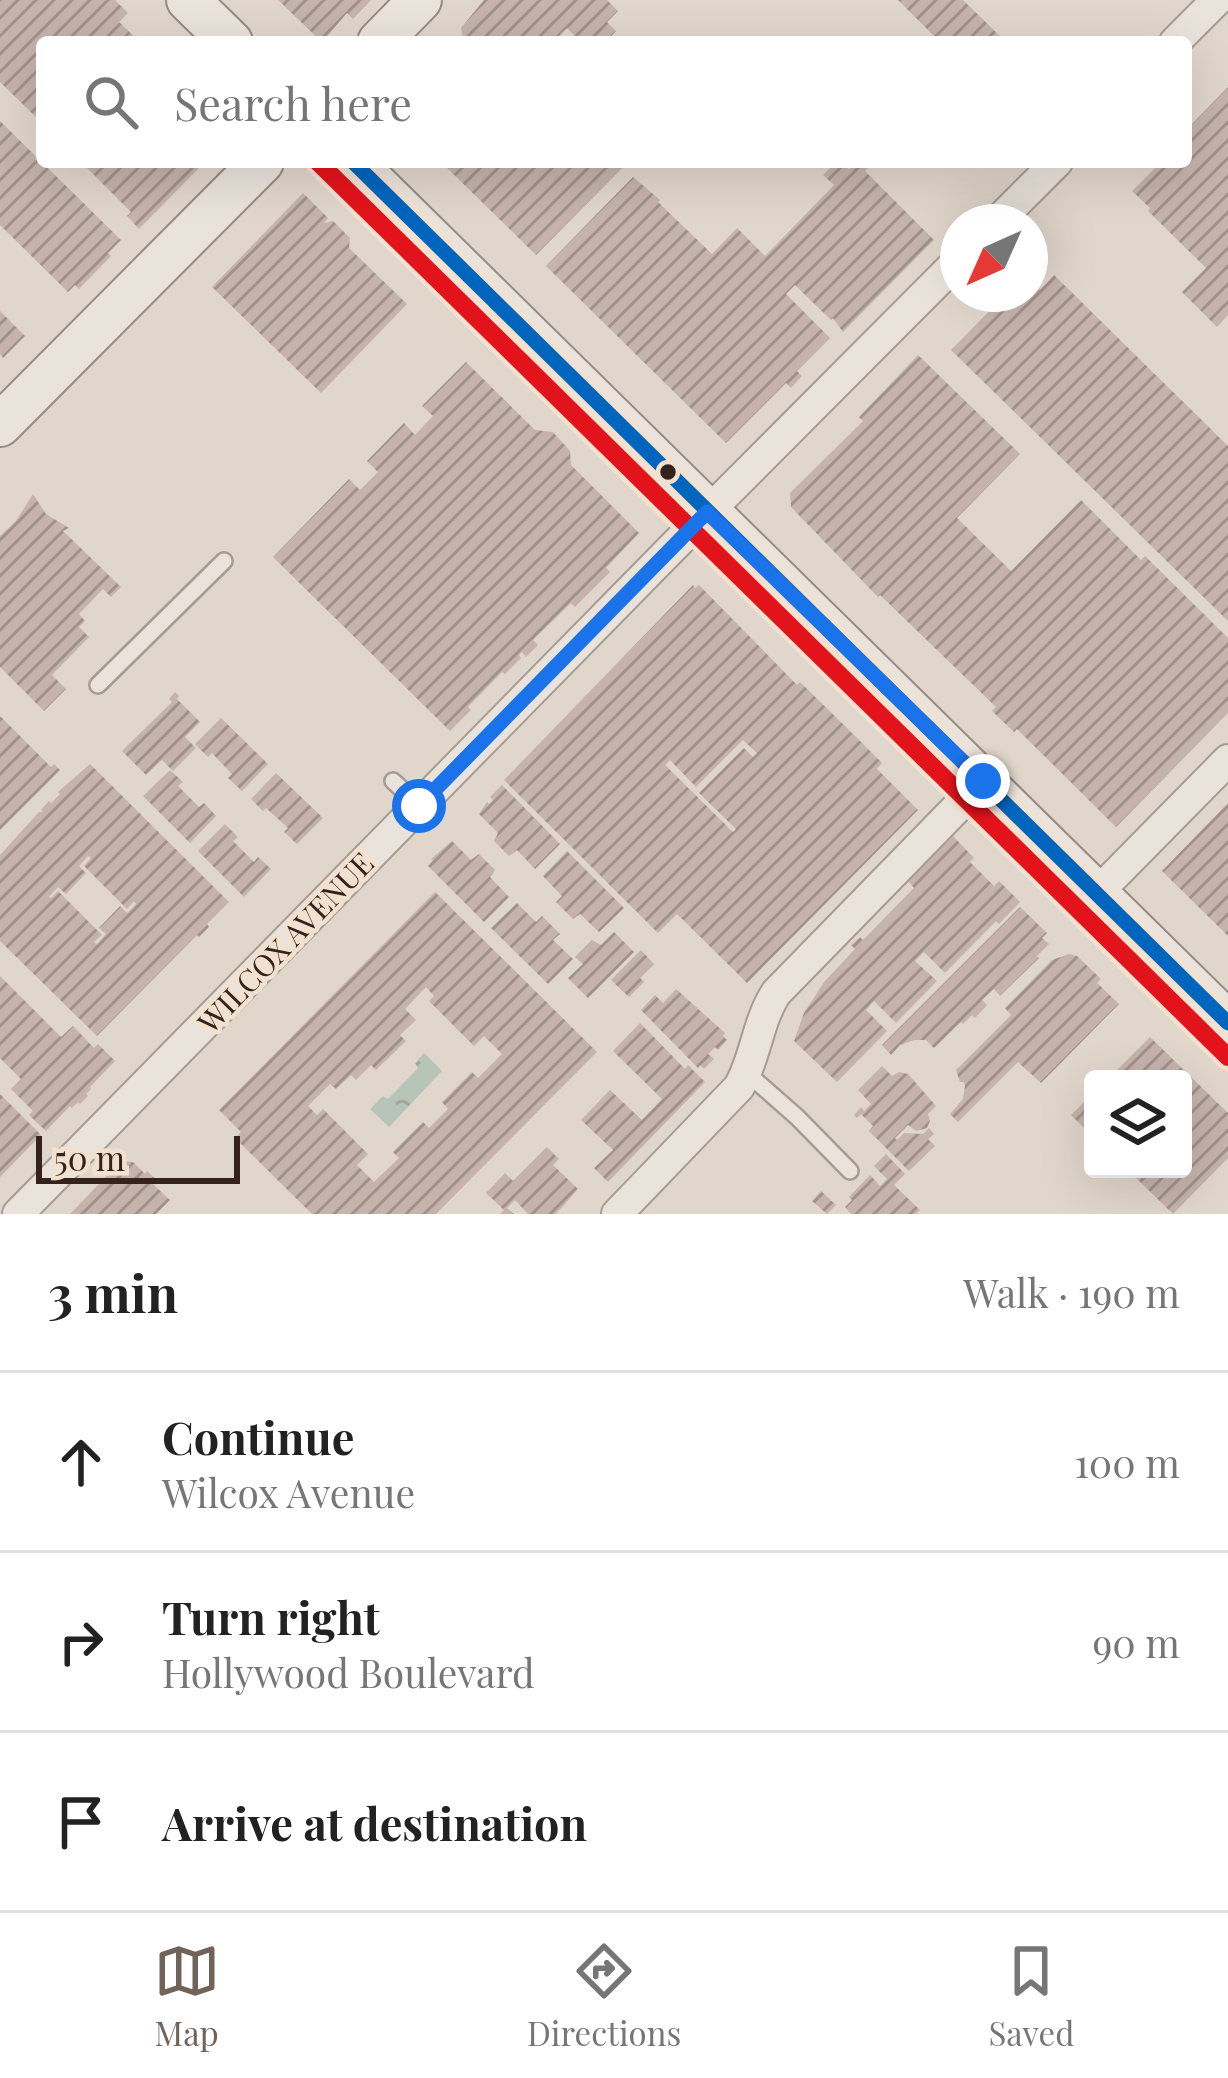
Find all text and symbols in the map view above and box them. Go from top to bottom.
search box [36,36,1192,168]
icon: search [78,69,144,135]
text: Search here [174,72,412,132]
north arrow [940,204,1048,312]
unlabelled marker [657,461,679,483]
route end [956,754,1010,808]
route start [392,779,446,833]
street label: WILCOX AVENUE [188,843,382,1042]
map controls [1084,1070,1192,1178]
button: layers [1084,1070,1192,1178]
scale bar [36,1130,240,1183]
text: 50 m [54,1135,125,1179]
text: 3 min [48,1258,178,1326]
text: Walk · 190 m [963,1266,1180,1318]
text: Continue [162,1406,354,1466]
icon: ahead [48,1429,114,1495]
text: 100 m [1074,1436,1180,1488]
text: Wilcox Avenue [162,1466,415,1518]
text: Turn right [162,1586,380,1646]
icon: right [48,1609,114,1675]
text: 90 m [1092,1616,1180,1668]
text: Hollywood Boulevard [162,1646,535,1698]
icon: arrive [48,1789,114,1855]
text: Arrive at destination [162,1792,587,1852]
tab: Map [154,1938,220,2054]
tab: Directions [527,1938,681,2054]
tab: Saved [989,1938,1074,2054]

